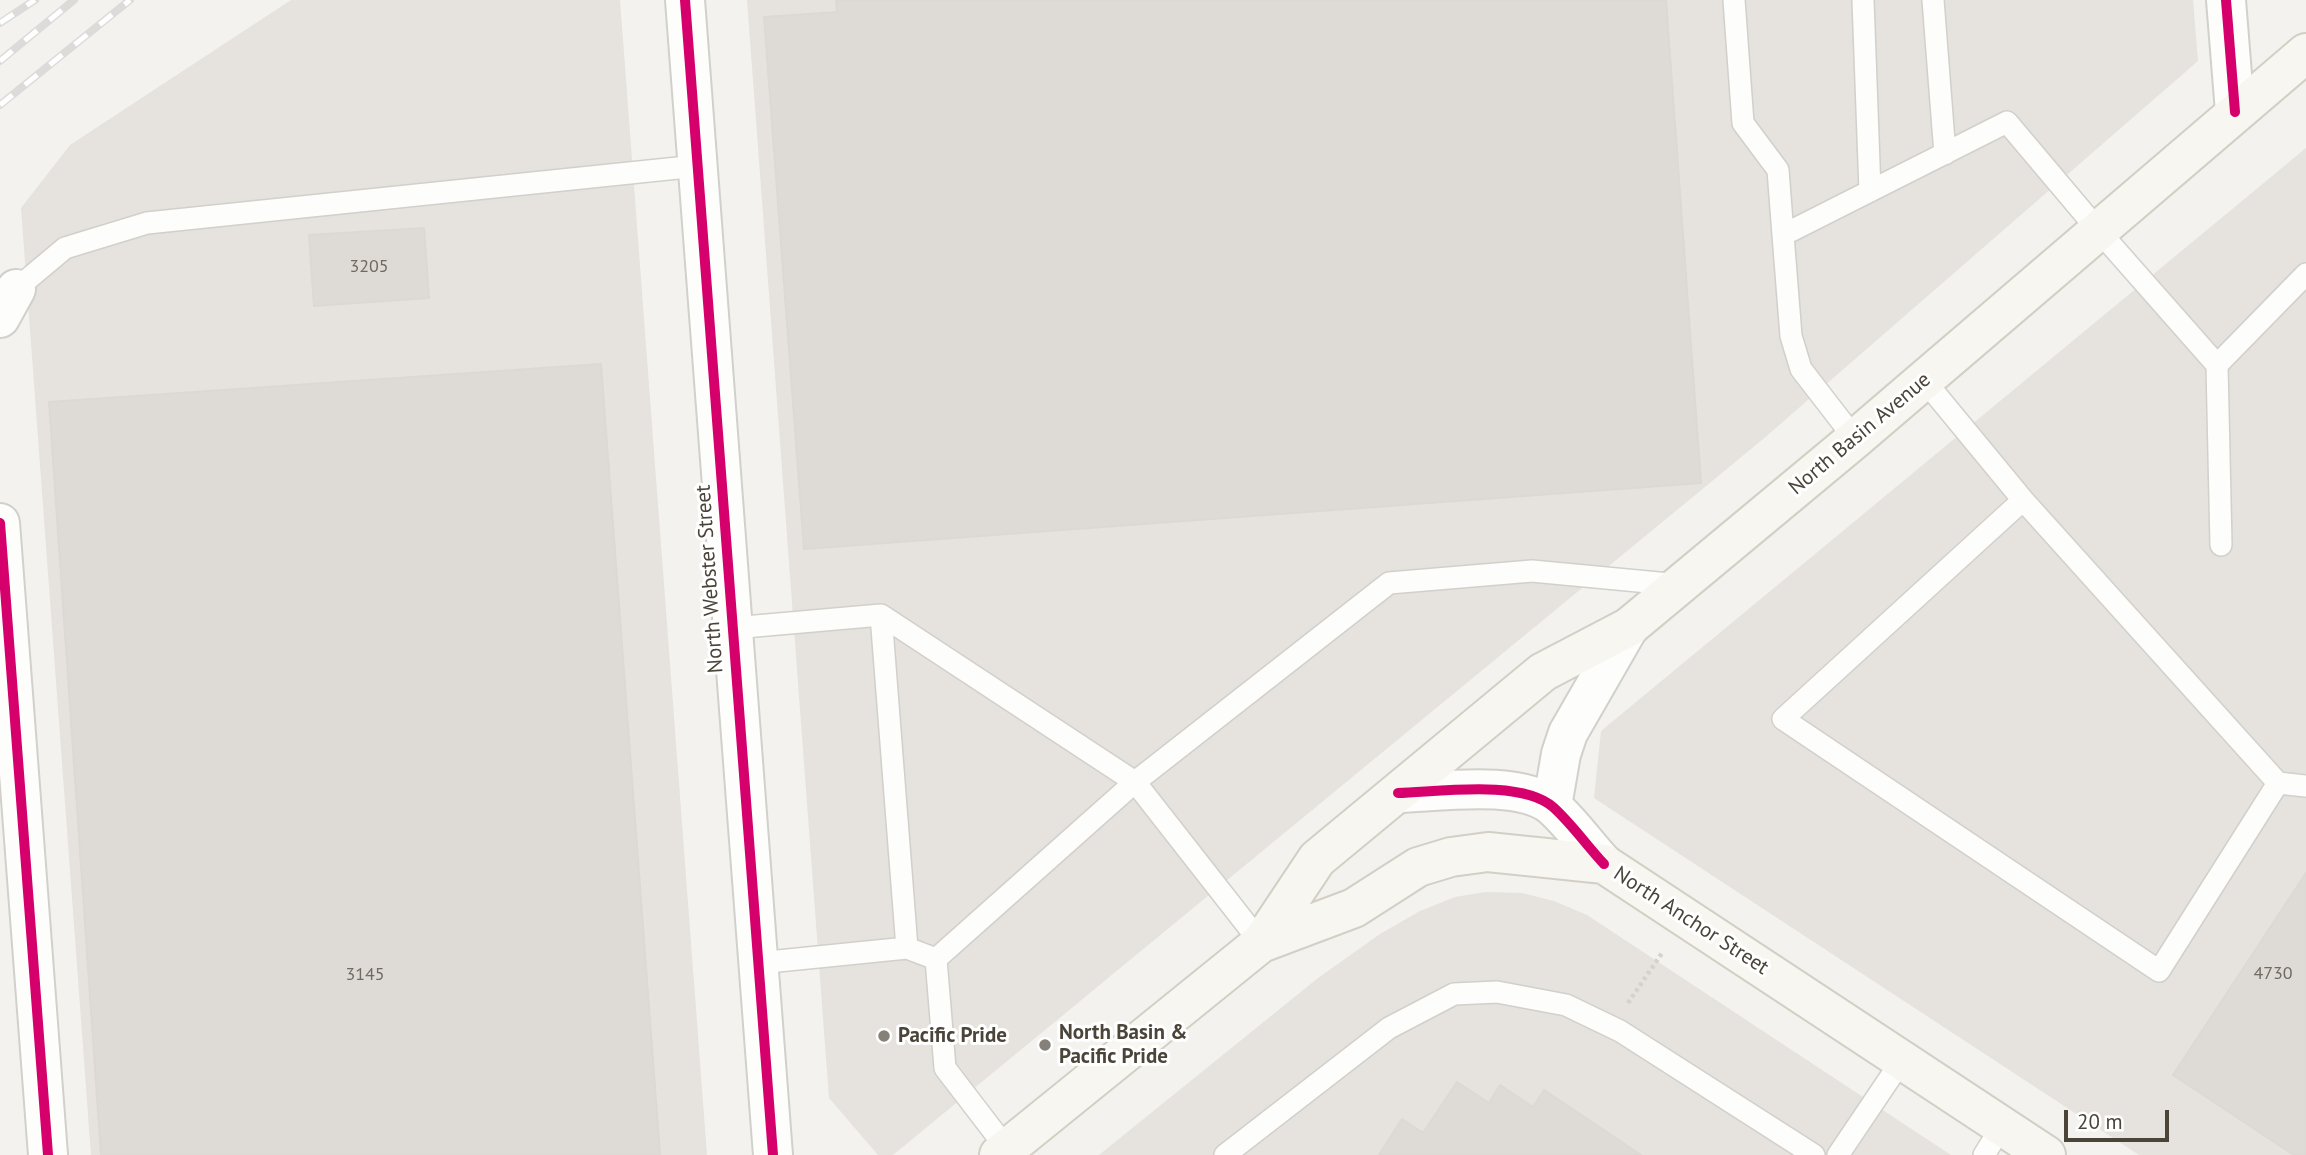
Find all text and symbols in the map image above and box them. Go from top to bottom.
house number: 3205 [349,256,389,278]
street label: North Basin Avenue [1784,367,1936,501]
street label: North Webster Street [691,484,729,674]
street label: North Anchor Street [1609,861,1773,981]
house number: 4730 [2253,963,2293,985]
house number: 3145 [345,964,385,986]
place label: North Basin & Pacific Pride [1059,1020,1187,1070]
place label: Pacific Pride [898,1023,1007,1049]
marker: Pacific Pride [876,1028,892,1044]
marker: North Basin & Pacific Pride [1037,1037,1053,1053]
scale bar [2068,1096,2173,1140]
text: 20 m [2077,1108,2123,1135]

